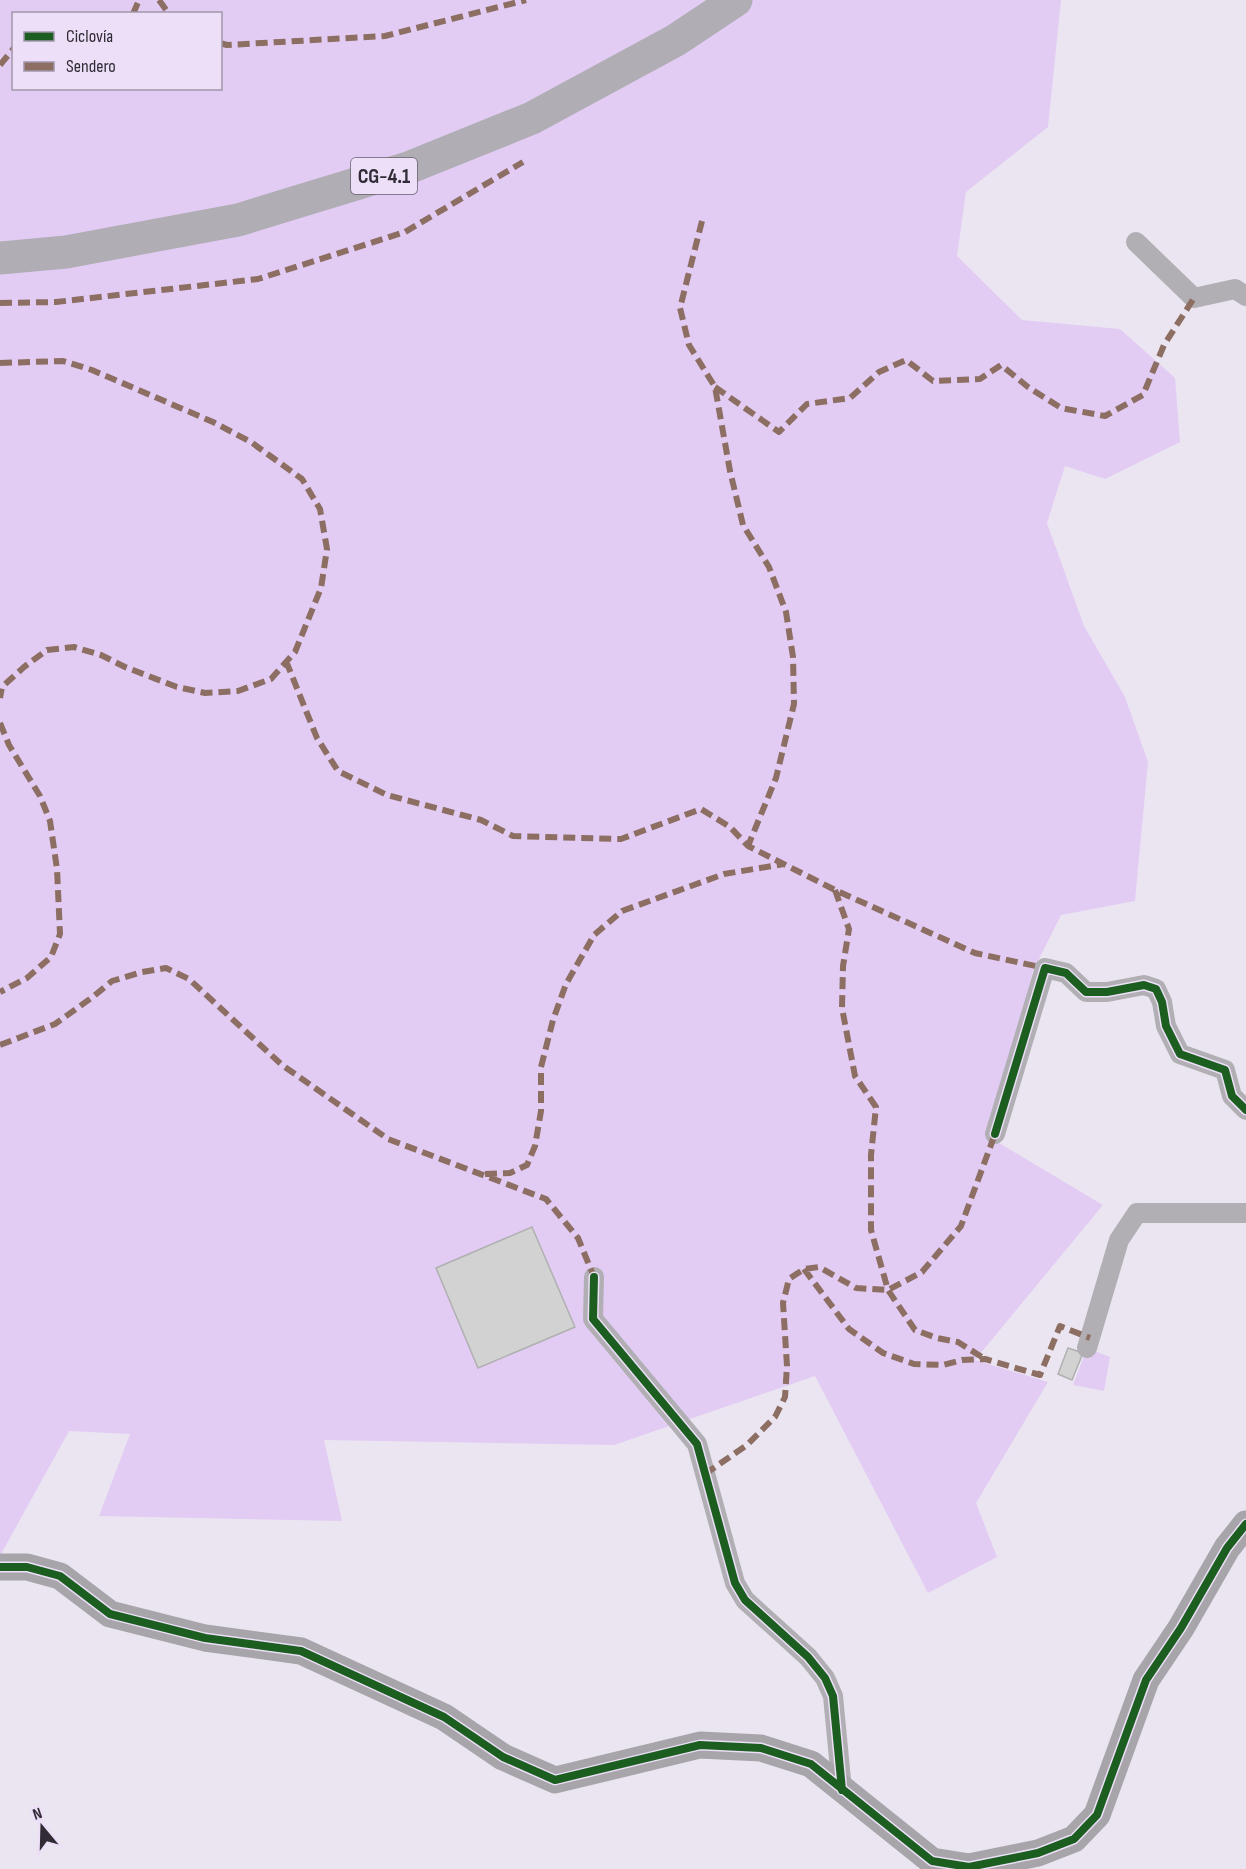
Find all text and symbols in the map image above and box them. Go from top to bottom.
legend [12,12,222,90]
text: Ciclovía [66,26,113,47]
text: Sendero [66,56,116,77]
road number: CG-4.1 [351,158,417,194]
north arrow [12,1797,72,1857]
text: N [30,1804,45,1825]

